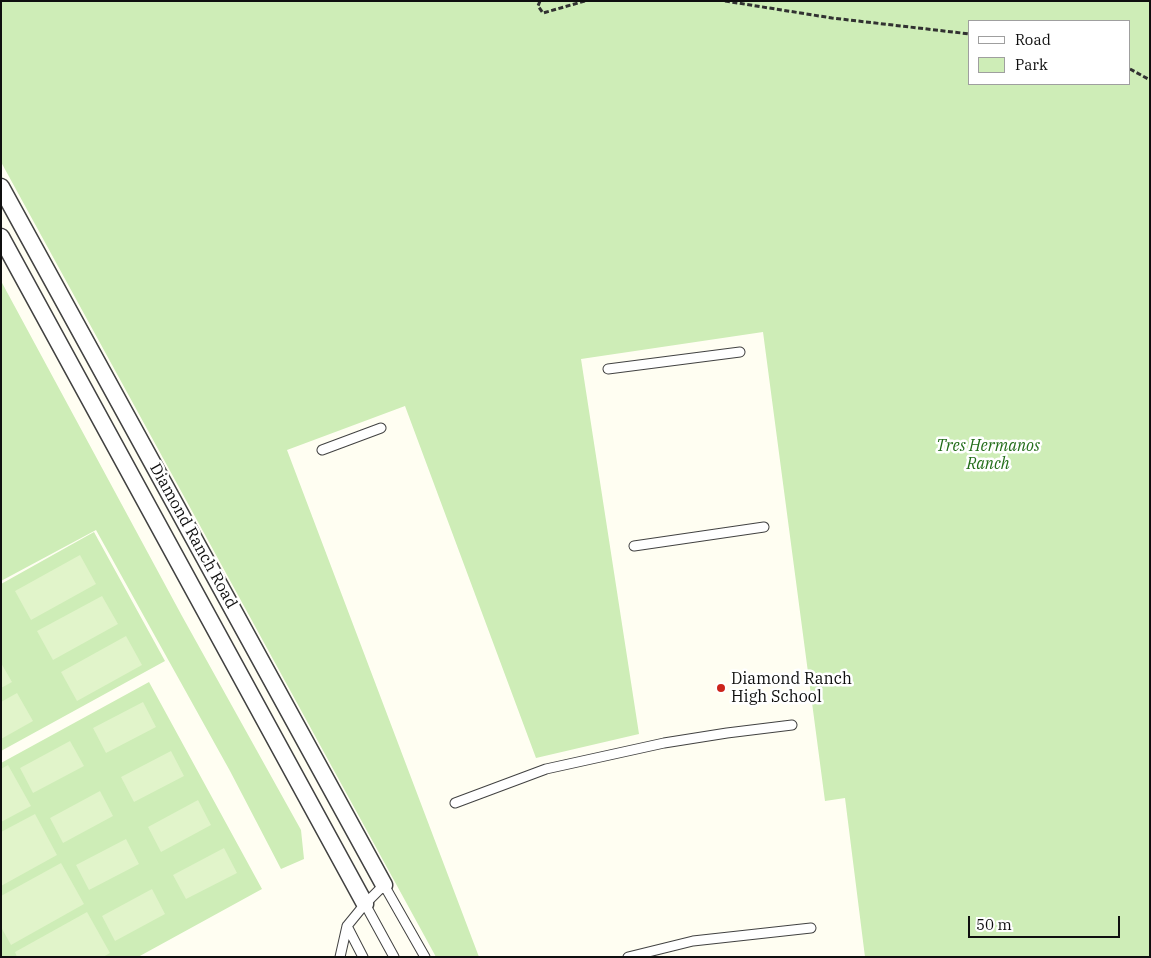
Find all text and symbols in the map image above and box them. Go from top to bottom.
legend [968,20,1131,85]
text: Road [1015,30,1051,49]
text: Park [1015,55,1048,74]
park label: Tres Hermanos Ranch [936,436,1040,474]
street label: Diamond Ranch Road [145,460,241,612]
place label: Diamond Ranch High School [731,669,852,707]
marker: Diamond Ranch High School [715,682,727,694]
scale bar [971,906,1124,938]
text: 50 m [976,915,1012,934]

